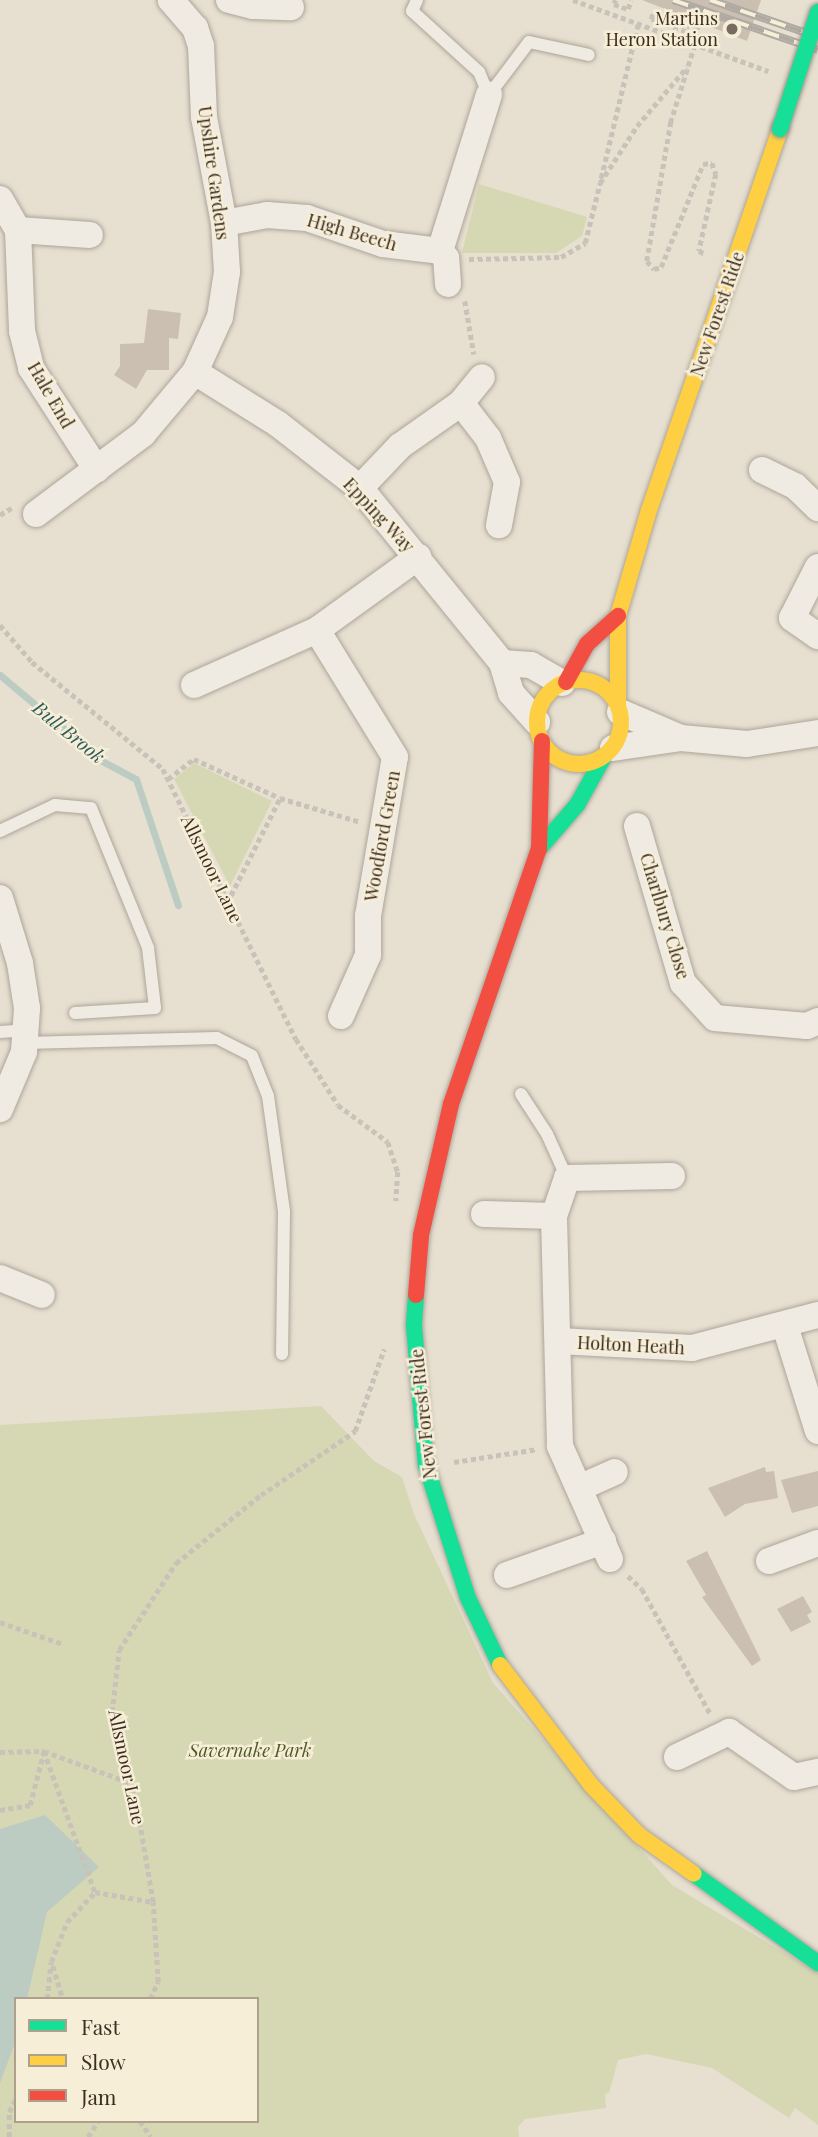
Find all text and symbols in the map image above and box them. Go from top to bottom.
place label: Martins Heron Station [606,8,718,50]
marker: Martins Heron Station [724,21,740,37]
street label: Upshire Gardens [194,105,234,241]
street label: High Beech [305,209,399,255]
street label: New Forest Ride [685,248,749,380]
street label: Hale End [23,358,79,432]
street label: Epping Way [339,473,419,557]
water label: Bull Brook [28,696,110,768]
street label: Woodford Green [360,769,404,903]
street label: Allsmoor Lane [177,812,247,926]
street label: Charlbury Close [635,850,695,982]
street label: Holton Heath [577,1331,685,1359]
street label: New Forest Ride [405,1347,441,1481]
street label: Allsmoor Lane [104,1707,150,1827]
park label: Savernake Park [189,1739,311,1761]
legend [14,1997,259,2123]
text: Fast [81,2012,120,2040]
text: Slow [81,2047,126,2075]
text: Jam [81,2082,117,2110]

